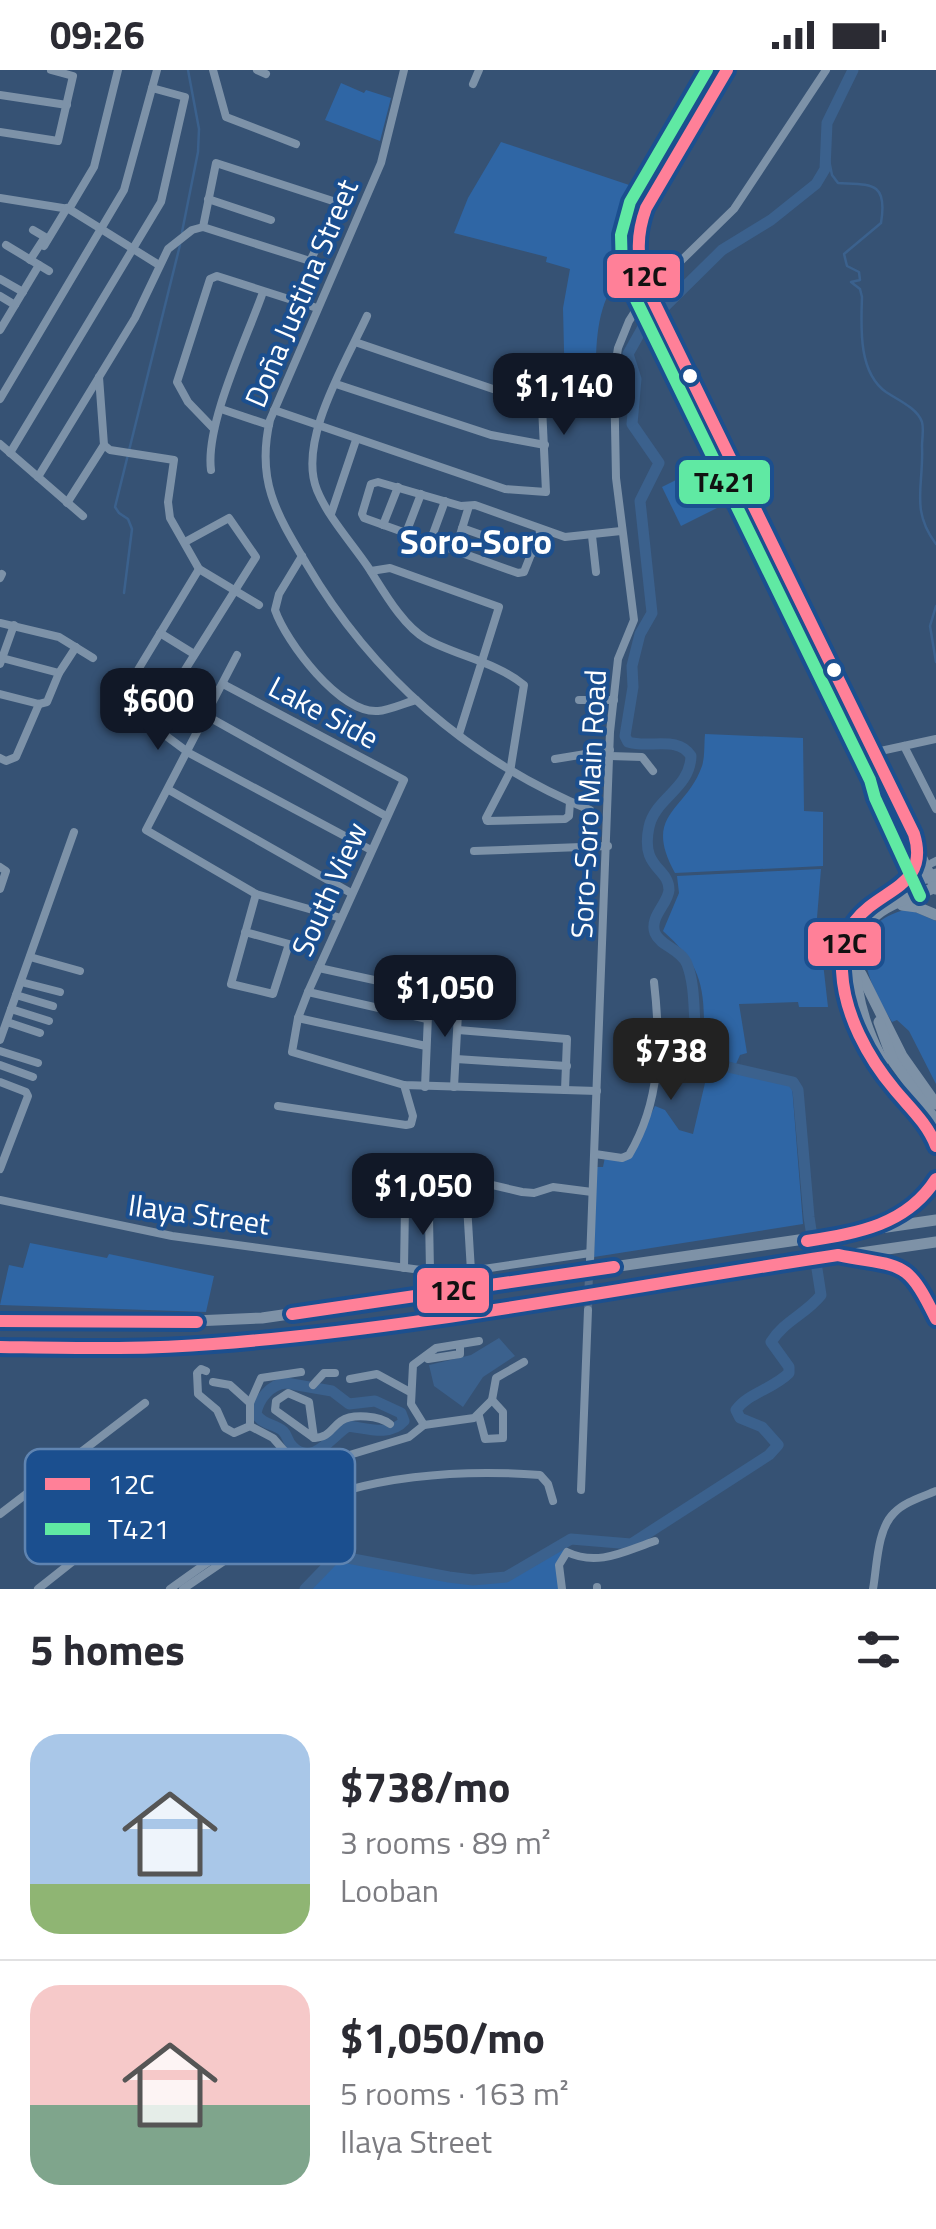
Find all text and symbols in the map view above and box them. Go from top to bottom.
text: 09:26 [50,6,145,64]
street label: Doña Justina Street [232,171,370,414]
line badge: 12C [605,252,682,300]
text: 12C [621,254,667,297]
pin: $1,140 [483,353,645,438]
text: $1,140 [515,361,613,409]
unlabelled marker [680,366,700,386]
line badge: T421 [677,458,772,506]
text: T421 [694,460,756,503]
district label: Soro-Soro [400,514,552,568]
unlabelled marker [824,660,844,680]
street label: Lake Side [261,664,387,760]
pin: $600 [99,668,217,753]
street label: Soro-Soro Main Road [558,668,618,940]
text: $600 [122,676,194,724]
street label: South View [279,814,379,964]
line badge: 12C [806,920,883,968]
text: 12C [821,921,867,964]
pin: $1,050 [364,955,526,1040]
text: $1,050 [396,963,494,1011]
pin: $738 [612,1018,730,1103]
text: $738 [635,1026,707,1074]
pin: $1,050 [342,1153,504,1238]
text: $1,050 [374,1161,472,1209]
street label: Ilaya Street [125,1181,273,1247]
line badge: 12C [415,1266,491,1315]
text: 12C [430,1268,476,1311]
legend [25,1449,355,1564]
text: 12C [108,1462,155,1505]
text: T421 [108,1507,170,1550]
text: 5 homes [30,1617,185,1681]
icon: filters [851,1622,906,1677]
text: $738/mo [340,1754,510,1818]
icon: home [110,1774,230,1894]
text: 3 rooms · 89 m² [340,1818,551,1866]
text: Looban [340,1866,439,1914]
text: $1,050/mo [340,2005,545,2069]
icon: home [110,2025,230,2145]
text: 5 rooms · 163 m² [340,2069,569,2117]
text: Ilaya Street [340,2117,492,2165]

